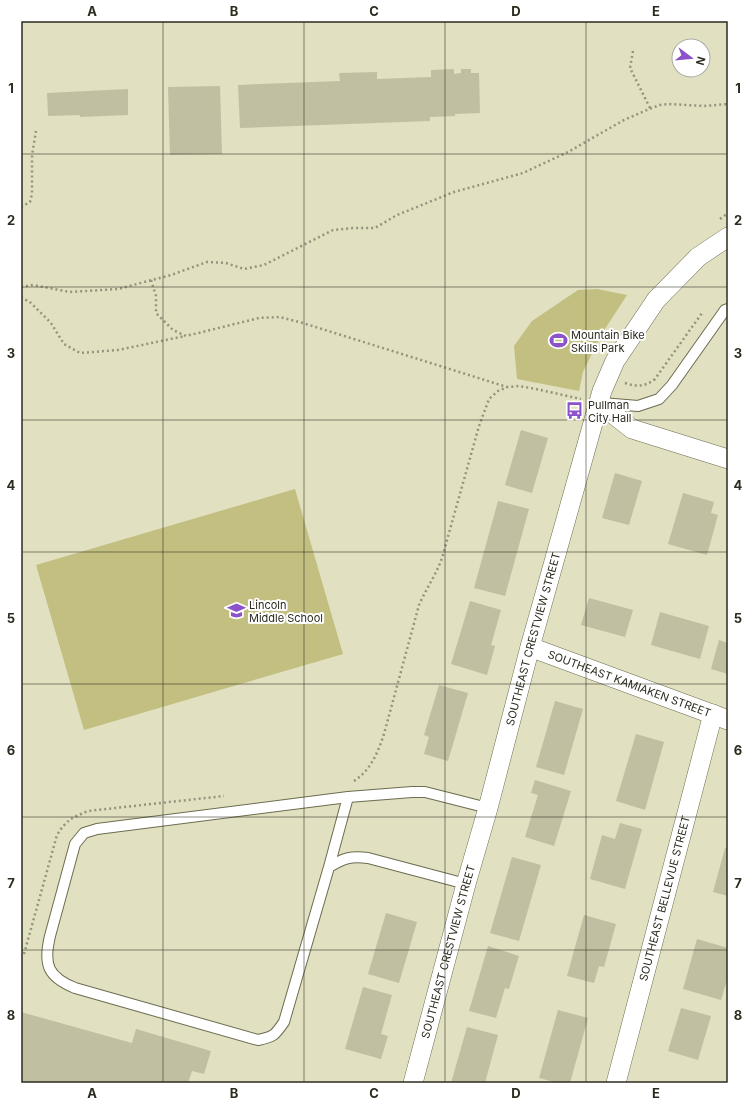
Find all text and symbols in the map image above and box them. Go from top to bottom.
text: A [87,3,97,19]
text: B [230,3,239,19]
text: C [369,3,379,19]
text: D [511,3,521,19]
text: E [652,3,660,19]
north arrow [671,38,711,78]
text: N [693,55,708,67]
text: 1 [8,80,14,96]
text: 1 [735,80,741,96]
text: 2 [7,212,15,228]
text: 2 [734,212,742,228]
place label: Mountain Bike Skills Park [571,328,645,355]
sports icon: Mountain Bike Skills Park [548,331,568,351]
text: 3 [7,345,15,361]
text: 3 [734,345,742,361]
place label: Pullman City Hall [588,398,631,425]
bus stop icon: Pullman City Hall [565,401,585,421]
text: 4 [7,477,16,493]
text: 4 [734,477,743,493]
street label: SOUTHEAST CRESTVIEW STREET [503,551,563,727]
place label: Lincoln Middle School [249,598,323,625]
school or university icon: Lincoln Middle School [226,601,246,621]
text: 5 [7,610,15,626]
text: 5 [734,610,742,626]
street label: SOUTHEAST KAMIAKEN STREET [546,647,713,720]
text: 6 [7,742,15,758]
text: 6 [734,742,742,758]
street label: SOUTHEAST BELLEVUE STREET [636,814,693,983]
street label: SOUTHEAST CRESTVIEW STREET [418,863,478,1040]
text: 7 [7,875,15,891]
text: 7 [734,875,742,891]
text: 8 [7,1007,15,1023]
text: 8 [734,1007,742,1023]
text: A [87,1085,97,1101]
text: B [230,1085,239,1101]
text: C [369,1085,379,1101]
text: D [511,1085,521,1101]
text: E [652,1085,660,1101]

